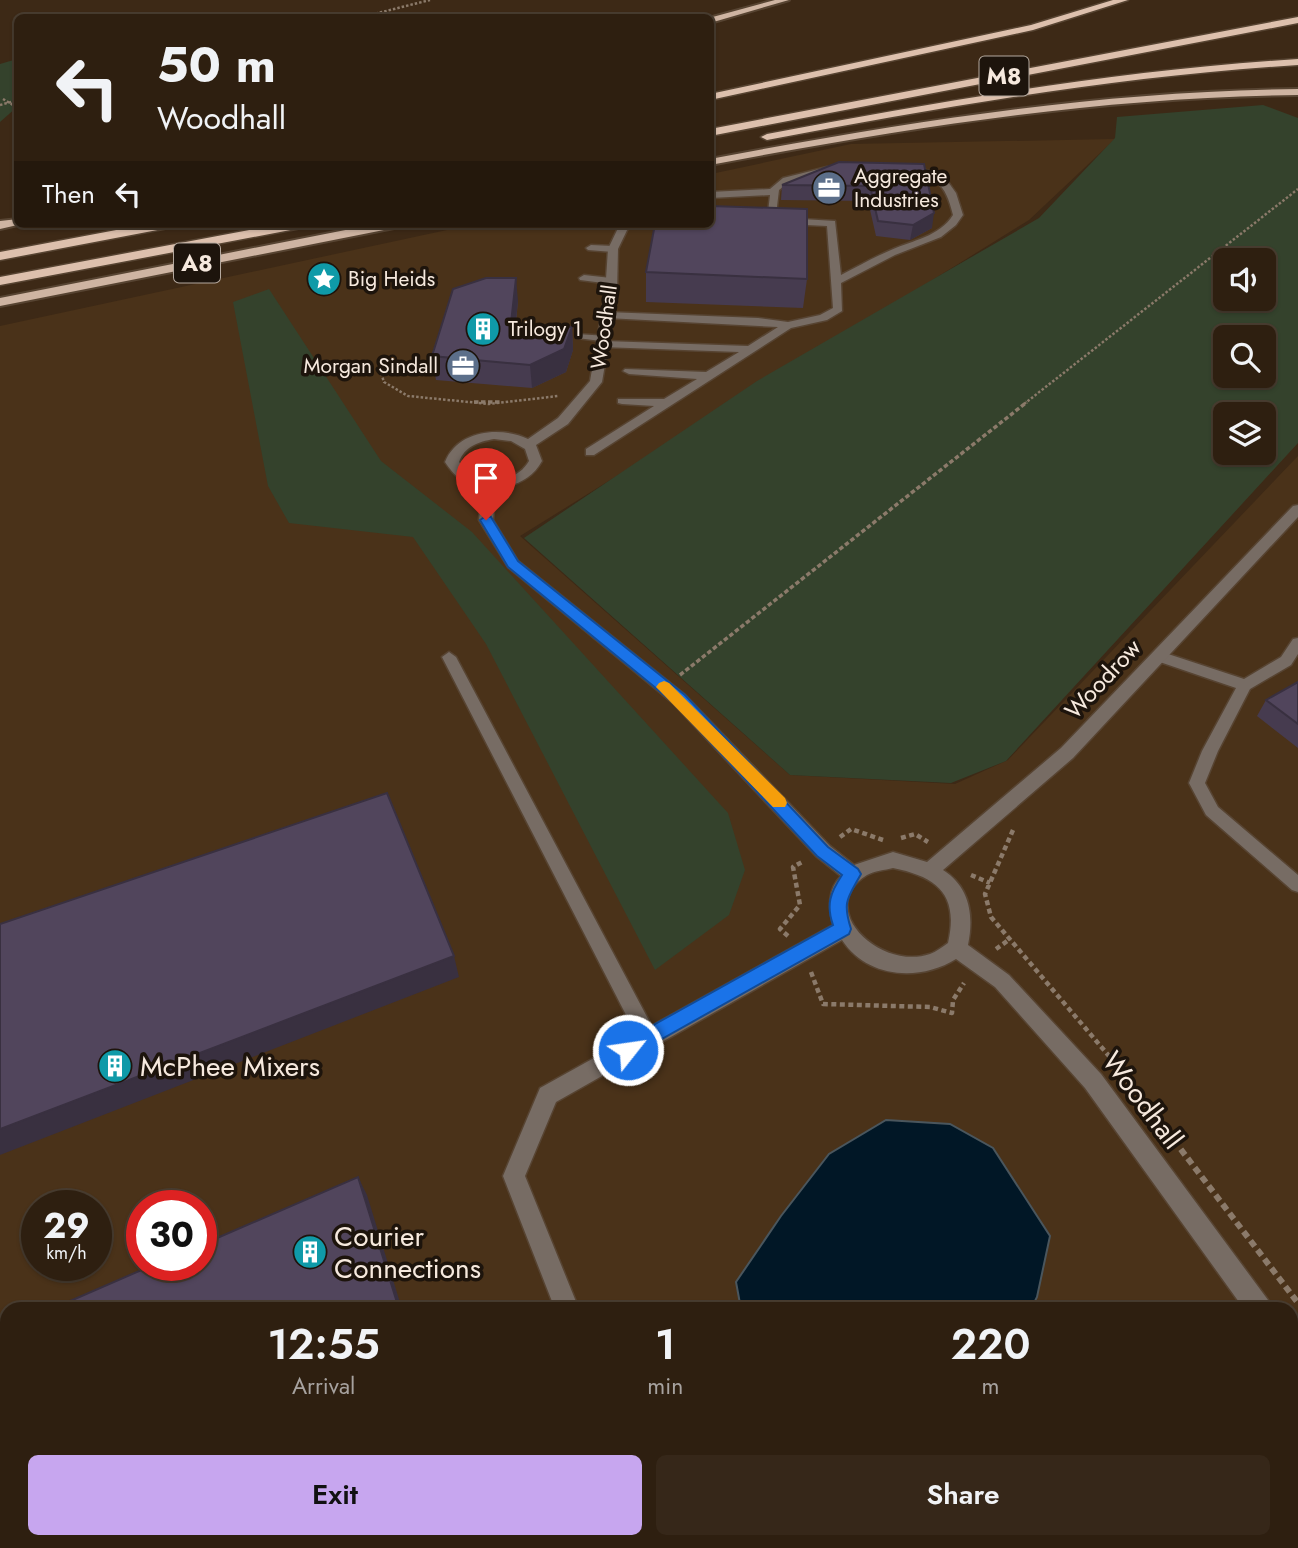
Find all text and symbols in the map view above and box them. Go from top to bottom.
text: 50 m [157,30,276,100]
icon: left [42,42,133,133]
road number: M8 [979,57,1028,96]
text: Woodhall [157,95,286,141]
place label: Aggregate Industries [854,161,948,215]
office icon: Aggregate Industries [810,169,848,207]
text: Then [42,175,95,213]
icon: left [109,175,147,213]
road number: A8 [174,244,220,282]
map controls [1213,248,1276,465]
button: sound [1213,248,1276,311]
place icon: Big Heids [305,260,343,298]
place label: Big Heids [348,264,435,294]
street label: Woodhall [583,283,625,371]
building icon: Trilogy 1 [464,310,502,348]
place label: Trilogy 1 [508,314,582,344]
button: search [1213,325,1276,388]
office icon: Morgan Sindall [444,347,482,385]
place label: Morgan Sindall [304,351,438,381]
button: layers [1213,402,1276,465]
pin [456,448,516,520]
icon: arrive [467,459,505,497]
street label: Woodrow [1056,630,1150,727]
position arrow [591,1013,665,1087]
street label: Woodhall [1092,1043,1193,1158]
place label: McPhee Mixers [140,1046,320,1087]
building icon: McPhee Mixers [96,1047,134,1085]
speed limit sign: 30 [126,1190,217,1281]
text: 29 [43,1201,90,1251]
place label: Courier Connections [334,1216,481,1289]
building icon: Courier Connections [291,1233,329,1271]
text: km/h [46,1240,87,1266]
text: 12:55 [267,1314,380,1375]
text: 1 [655,1314,676,1375]
text: 220 [951,1314,1031,1375]
text: Arrival [292,1369,355,1403]
text: min [647,1369,683,1403]
text: m [982,1369,1000,1403]
button: Exit [28,1455,642,1535]
button: Share [656,1455,1270,1535]

